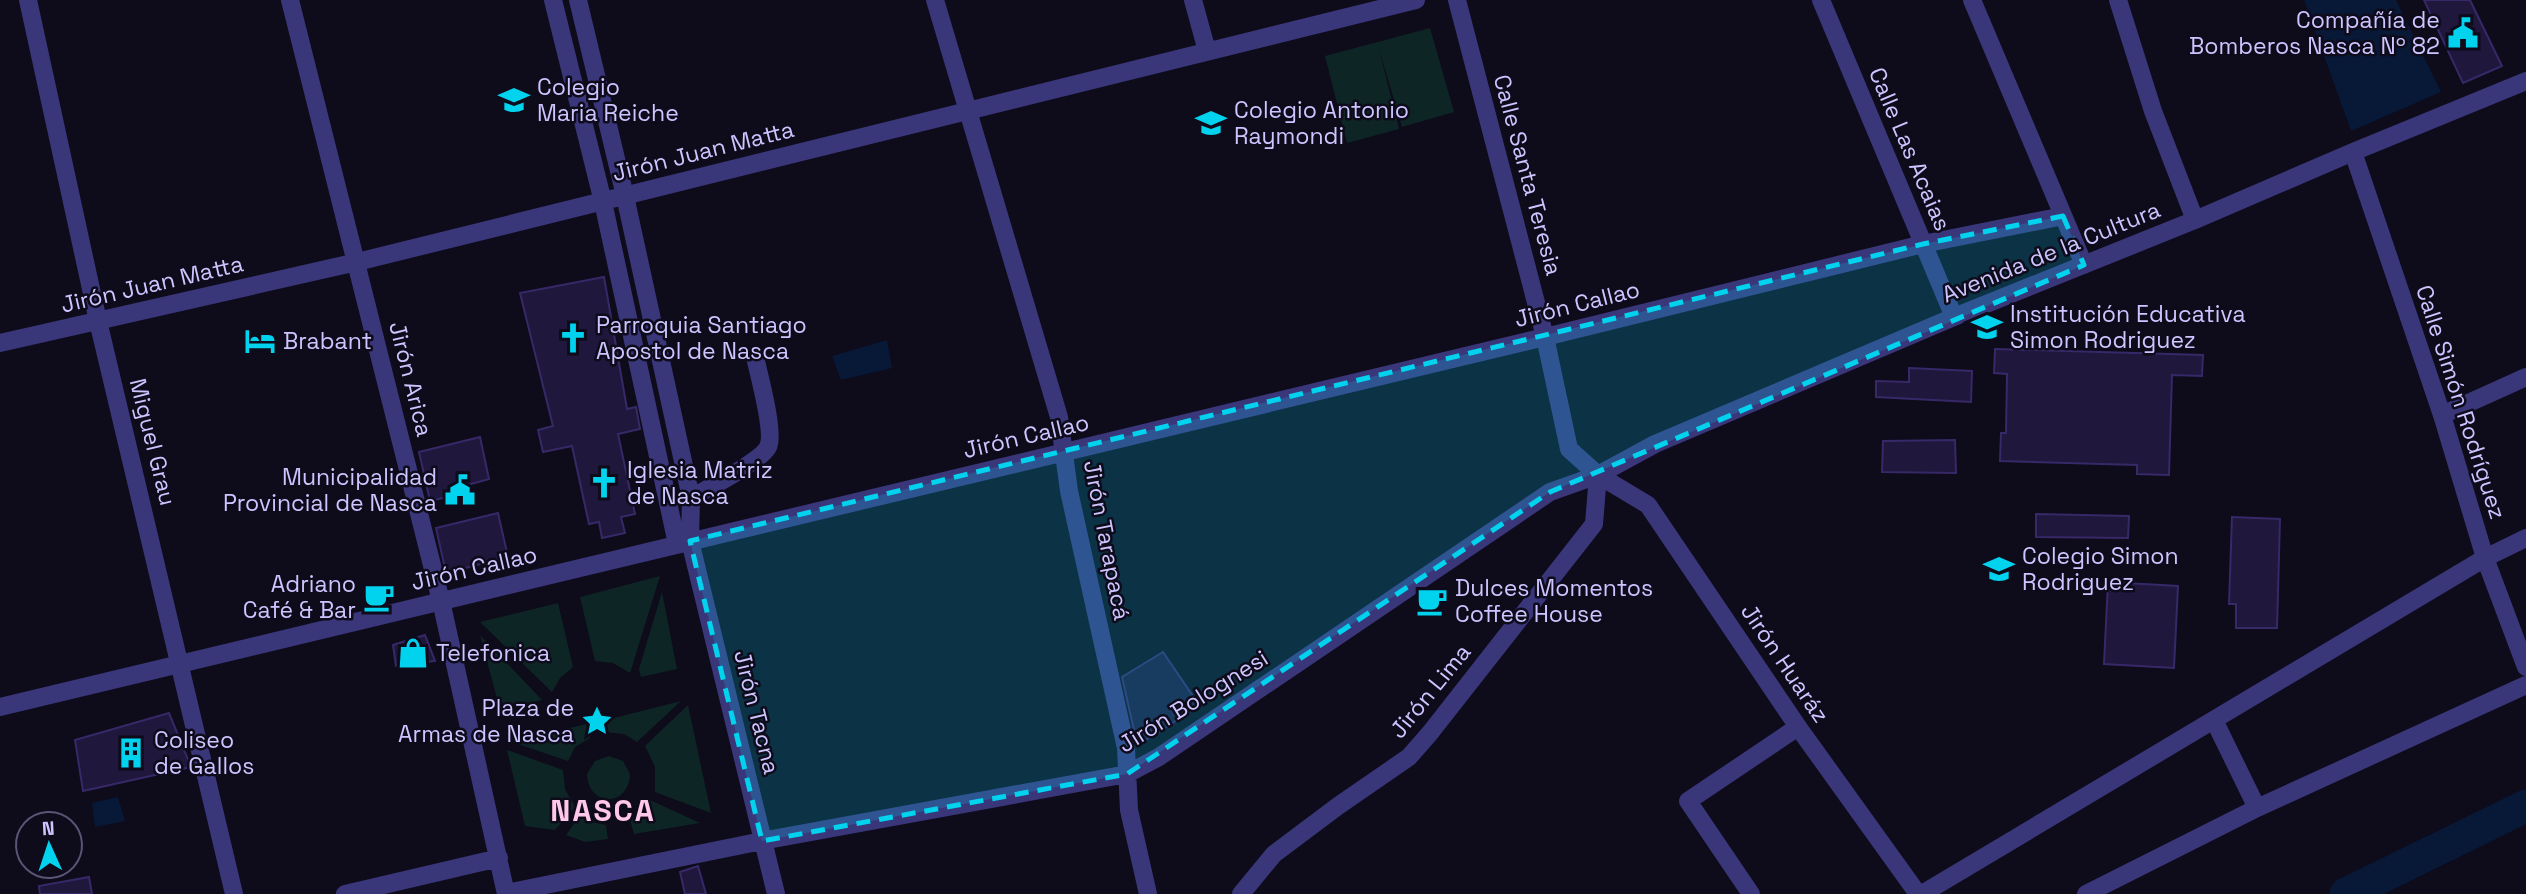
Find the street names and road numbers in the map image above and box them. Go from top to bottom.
street label: Calle Las Acaias [1862,63,1958,235]
street label: Calle Santa Teresia [1487,71,1569,279]
street label: Jirón Juan Matta [609,114,797,188]
street label: Avenida de la Cultura [1937,194,2165,310]
street label: Jirón Juan Matta [58,248,246,320]
street label: Jirón Callao [1511,274,1643,334]
street label: Calle Simón Rodríguez [2409,281,2513,523]
street label: Jirón Arica [382,318,440,440]
street label: Miguel Grau [123,375,183,509]
street label: Jirón Callao [960,407,1092,465]
street label: Jirón Tarapacá [1077,458,1137,622]
street label: Jirón Callao [408,539,540,597]
street label: Jirón Huaráz [1734,598,1836,728]
street label: Jirón Lima [1383,638,1477,744]
street label: Jirón Bolognesi [1112,643,1274,759]
street label: Jirón Tacna [727,647,787,777]

